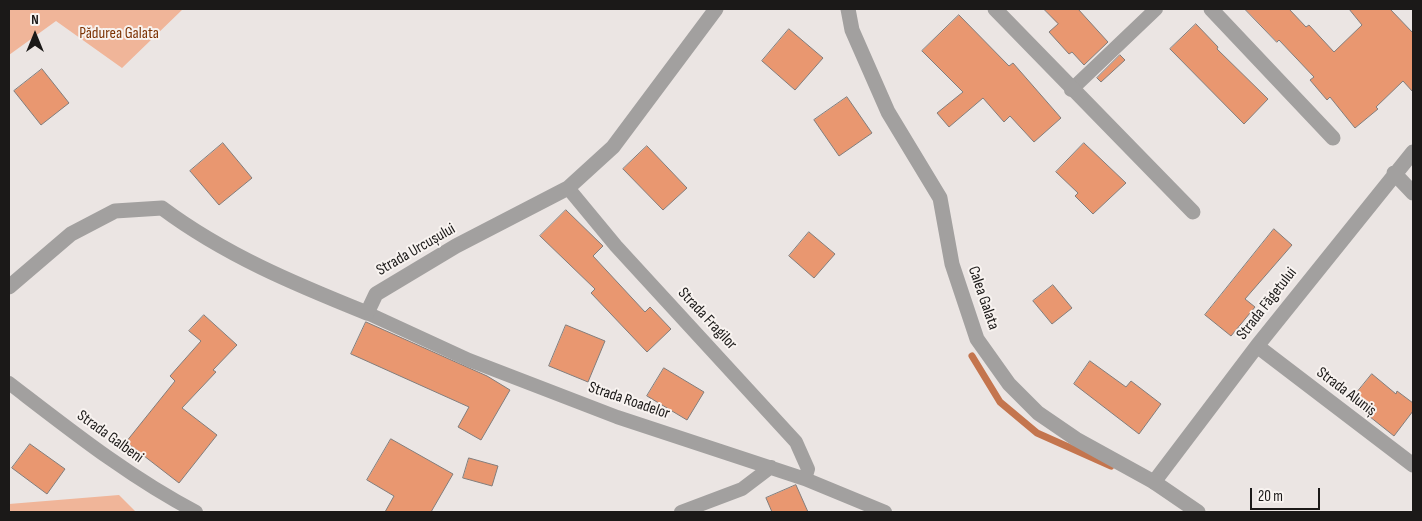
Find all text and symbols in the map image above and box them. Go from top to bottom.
north arrow [10,10,60,60]
text: N [31,11,39,28]
park label: Pădurea Galata [79,24,159,44]
street label: Strada Urcușului [373,220,459,280]
street label: Calea Galata [963,264,1003,332]
street label: Strada Făgetului [1233,264,1301,344]
street label: Strada Fragilor [673,284,741,354]
street label: Strada Aluniș [1312,363,1380,421]
street label: Strada Roadelor [586,378,672,424]
street label: Strada Galbeni [73,406,147,468]
scale bar [1252,478,1322,510]
text: 20 m [1258,487,1283,506]

